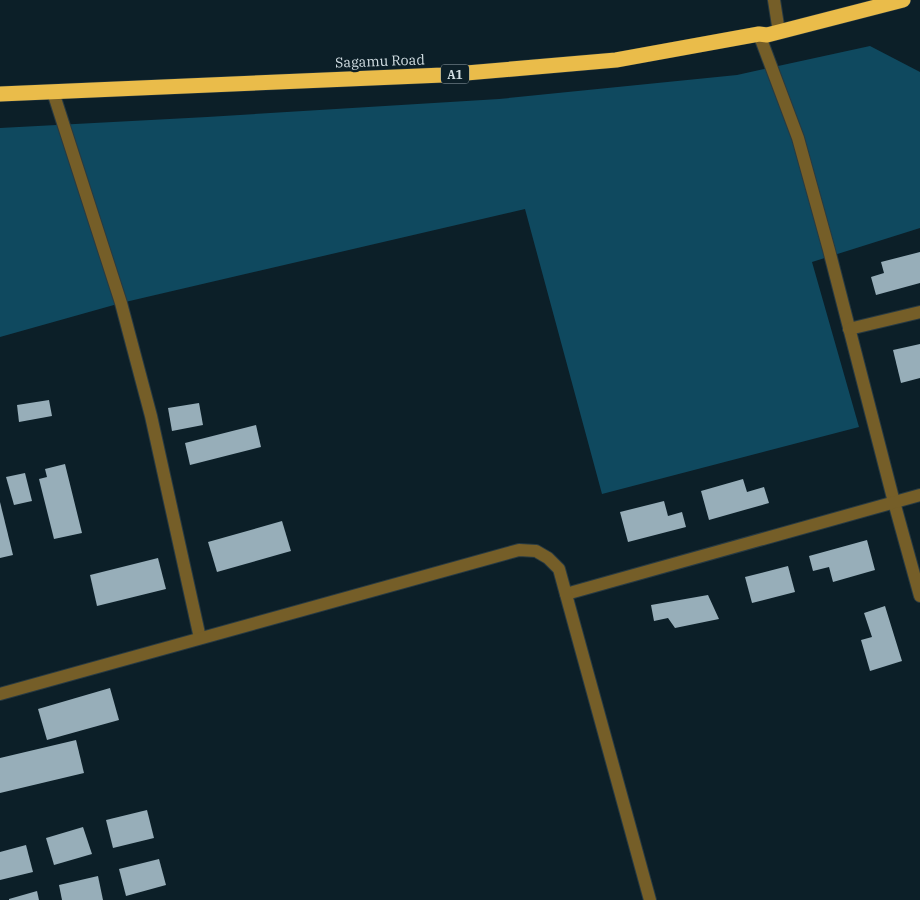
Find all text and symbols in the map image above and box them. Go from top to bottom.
street label: Sagamu Road [335,50,426,72]
road number: A1 [441,64,469,84]

